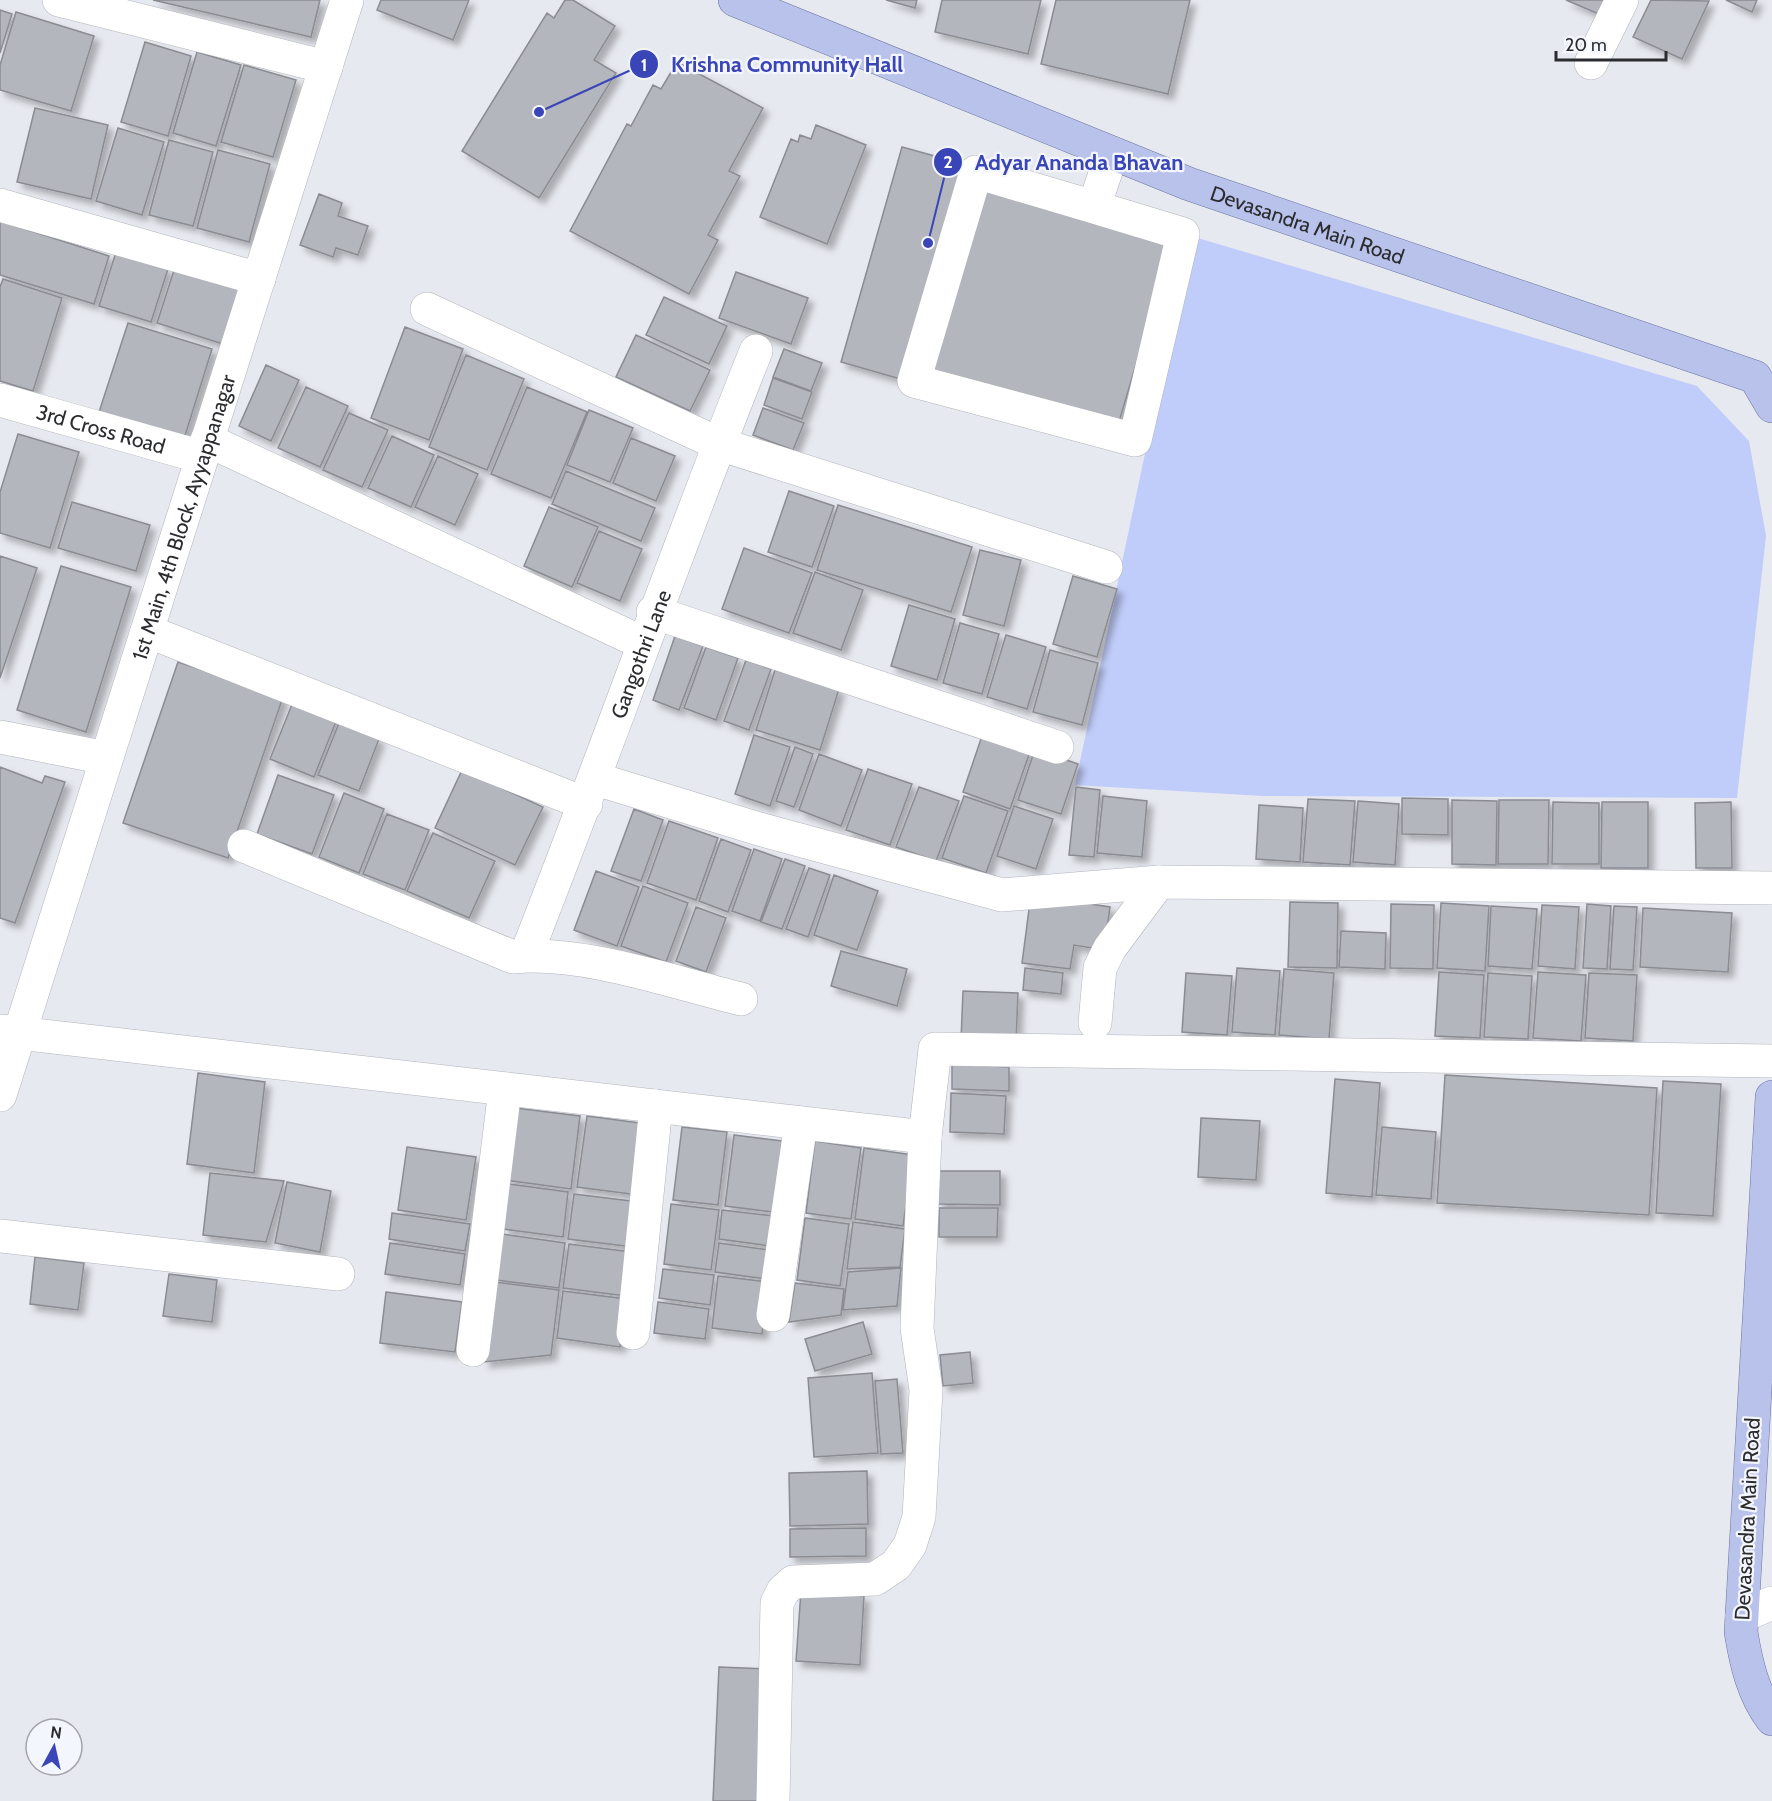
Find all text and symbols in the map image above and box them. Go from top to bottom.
scale bar [1556,24,1666,62]
text: 20 m [1565,34,1607,56]
callout: Krishna Community Hall [629,44,915,84]
text: Krishna Community Hall [671,51,903,78]
text: 1 [641,54,647,76]
callout: Adyar Ananda Bhavan [933,142,1196,182]
text: Adyar Ananda Bhavan [975,149,1183,176]
text: 2 [943,151,953,173]
street label: Devasandra Main Road [1207,180,1408,269]
street label: 1st Main, 4th Block, Ayyappanagar [126,371,240,663]
street label: 3rd Cross Road [34,398,168,459]
street label: Gangothri Lane [605,586,676,722]
street label: Devasandra Main Road [1729,1417,1765,1621]
north arrow [24,1717,84,1777]
text: N [49,1722,63,1743]

